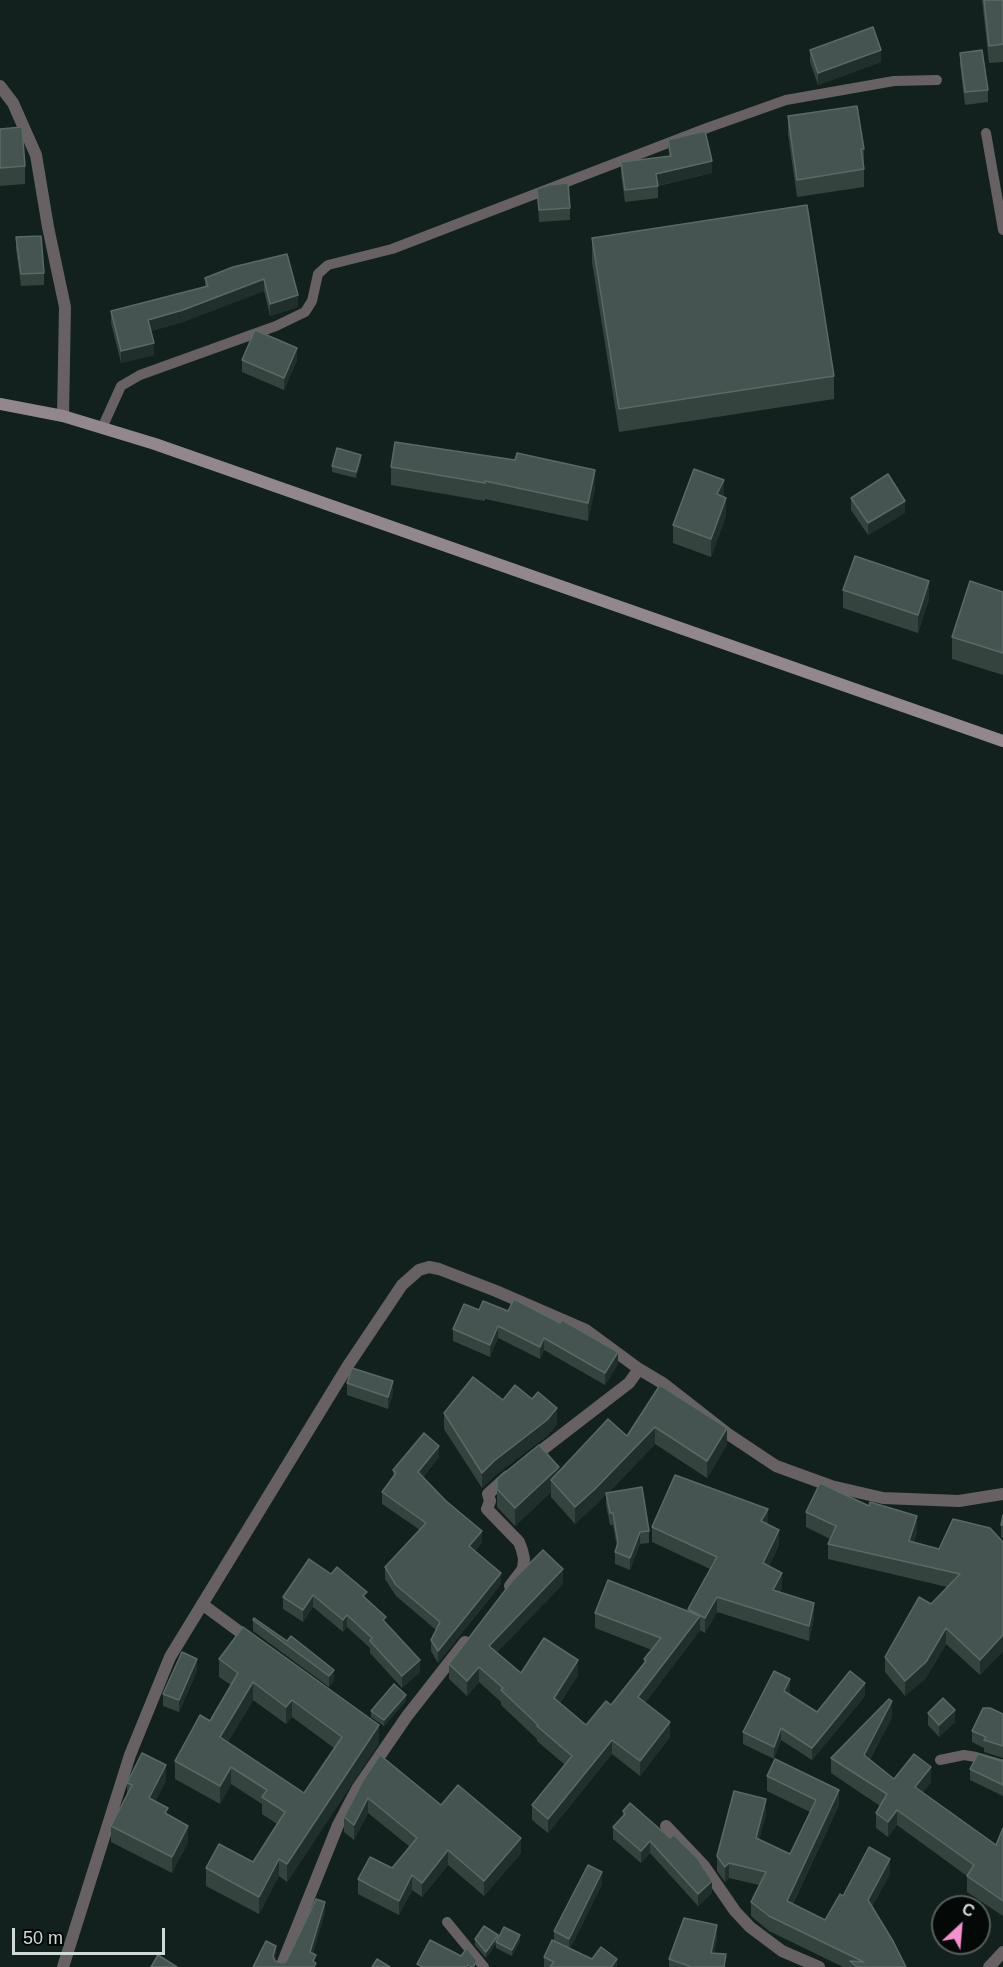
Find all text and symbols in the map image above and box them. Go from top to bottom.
north arrow [931,1895,991,1955]
text: С [959,1900,977,1920]
scale bar [15,1916,168,1954]
text: 50 m [23,1928,63,1948]

